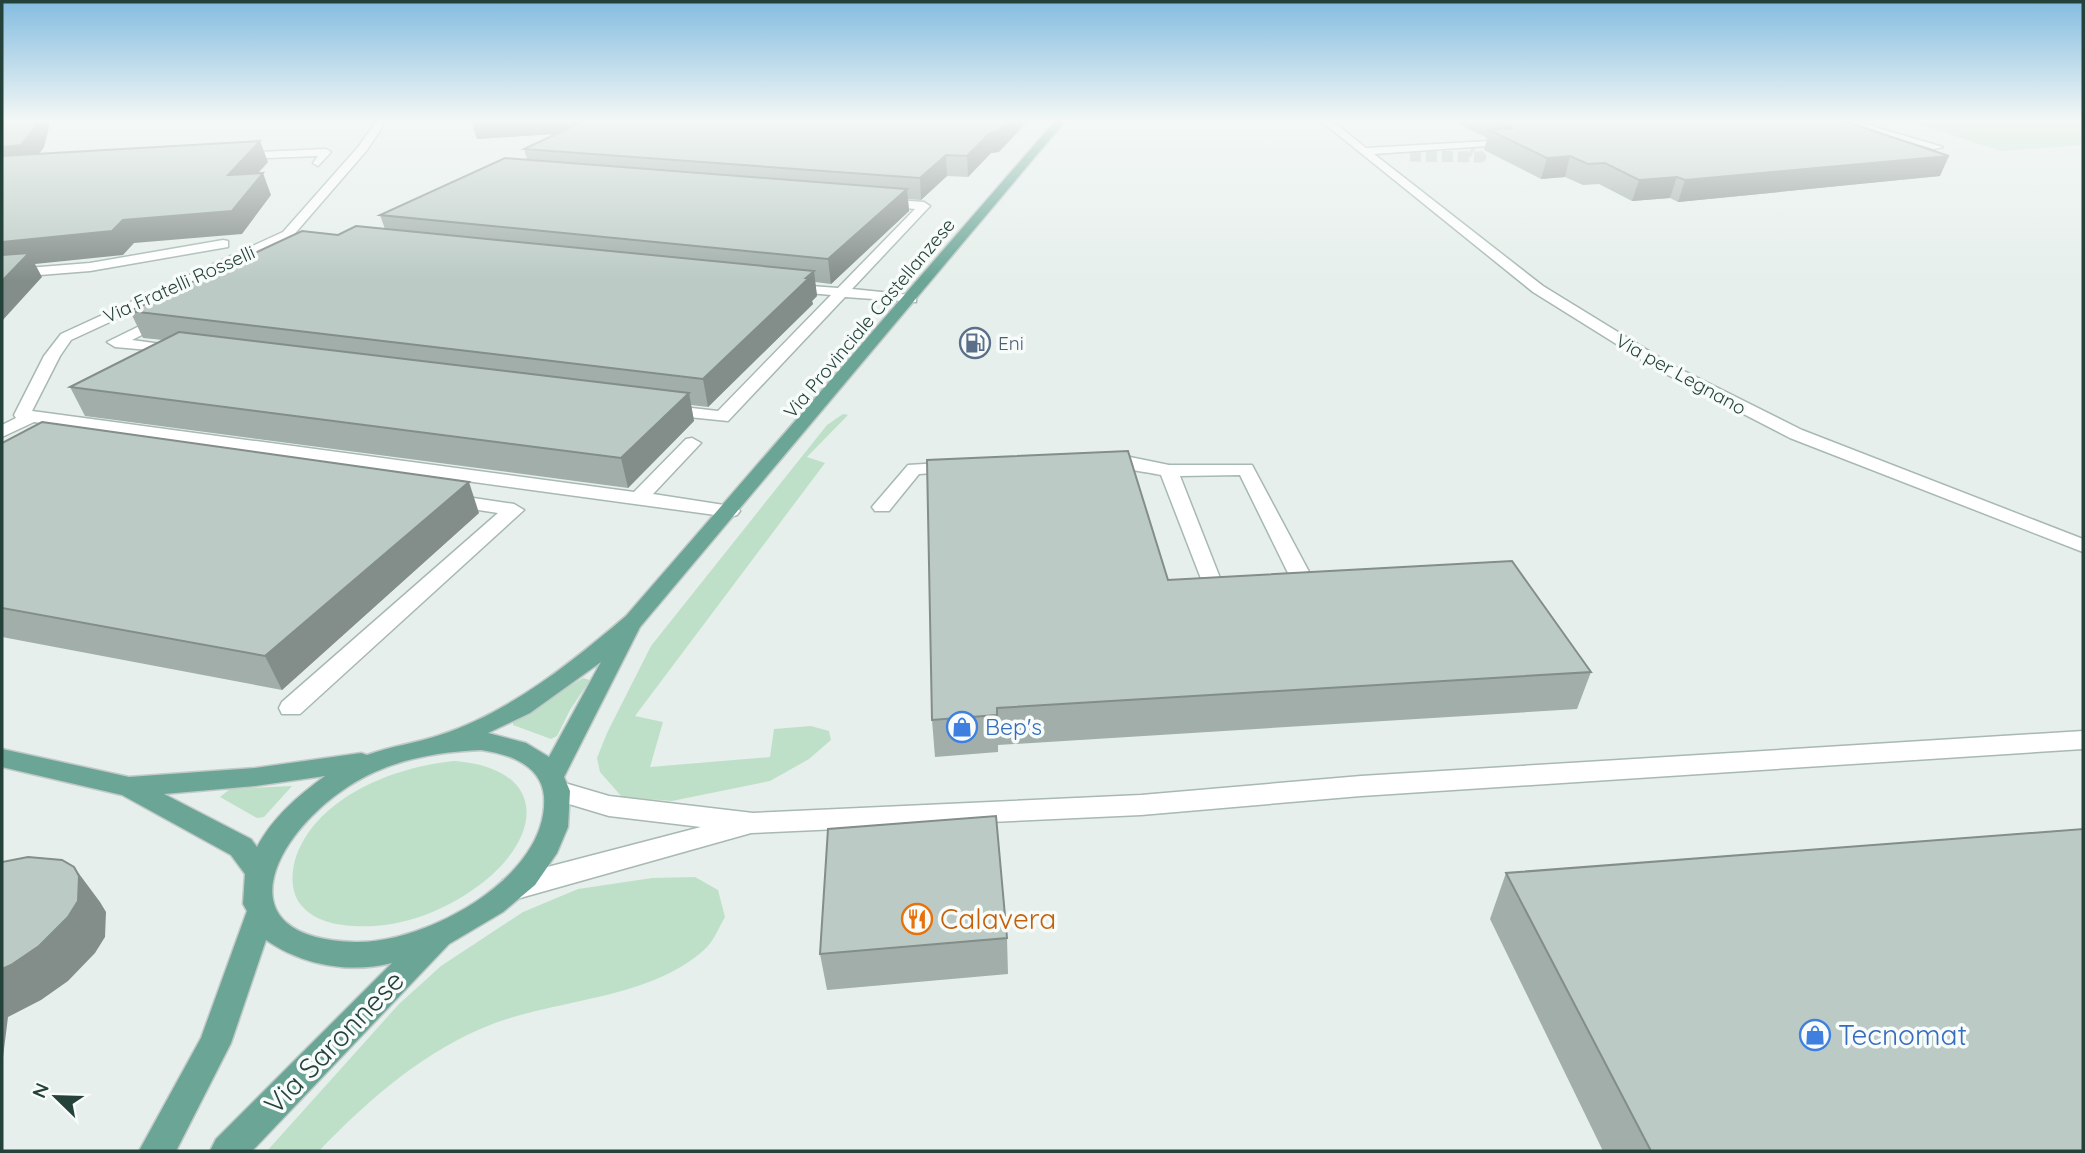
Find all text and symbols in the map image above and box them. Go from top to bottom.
street label: Via Provinciale Castellanzese [778,213,960,423]
street label: Via Fratelli Rosselli [100,240,258,328]
fuel station icon: Eni [958,326,992,360]
street label: Via per Legnano [1611,328,1751,420]
place label: Eni [998,331,1024,355]
shop icon: Bep's [945,710,979,744]
place label: Bep's [985,712,1042,741]
place label: Calavera [940,901,1056,936]
restaurant icon: Calavera [900,902,934,936]
street label: Via Saronnese [256,963,411,1121]
place label: Tecnomat [1838,1017,1967,1052]
shop icon: Tecnomat [1798,1018,1832,1052]
north arrow [21,1062,91,1132]
text: N [27,1079,54,1101]

